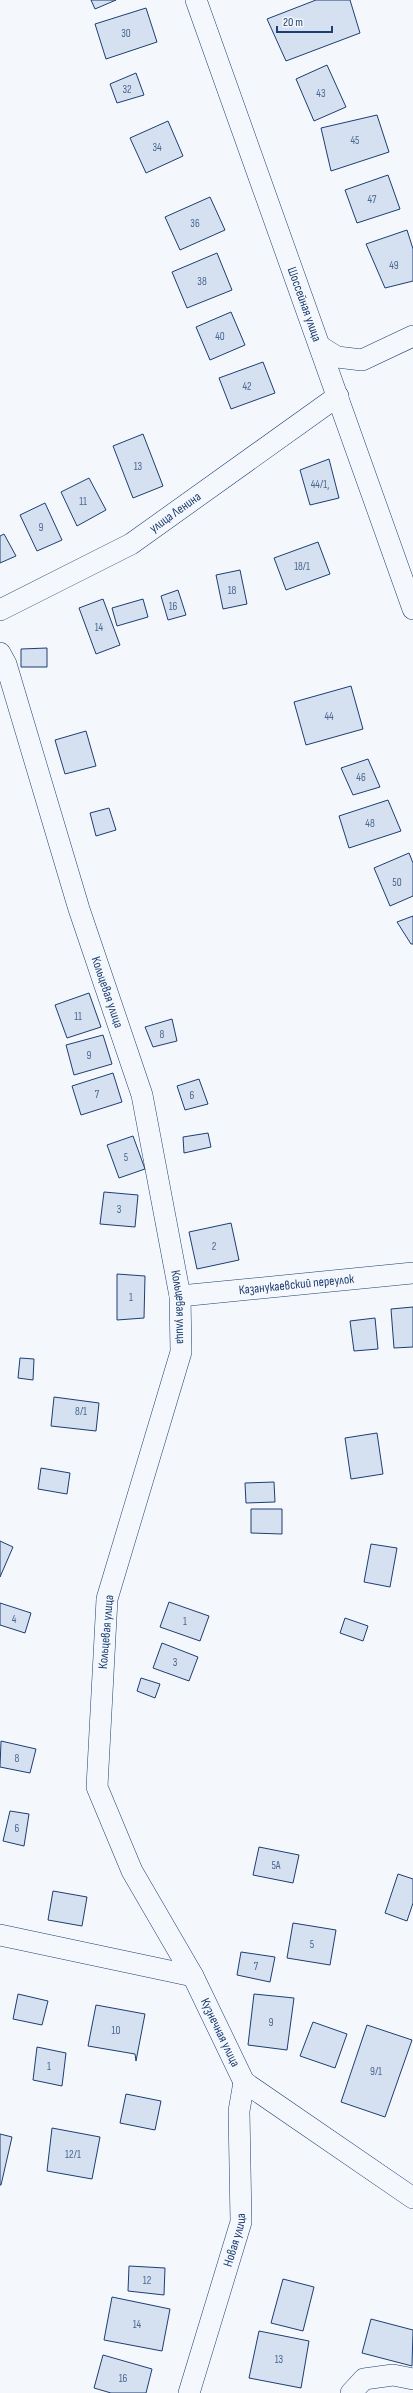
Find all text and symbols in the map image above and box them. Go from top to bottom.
scale bar [277,8,332,34]
text: 20 m [283,15,303,30]
house number: 30 [121,27,131,40]
house number: 32 [122,83,132,96]
house number: 43 [316,87,326,100]
house number: 45 [350,134,360,147]
house number: 34 [152,141,162,154]
house number: 47 [368,193,377,206]
house number: 36 [190,217,200,230]
house number: 49 [389,259,399,272]
street label: Шоссейная улица [284,265,325,344]
house number: 38 [197,275,207,288]
house number: 40 [215,330,225,343]
house number: 42 [242,380,252,393]
house number: 13 [134,460,143,473]
house number: 44/1, [311,478,329,491]
street label: улица Ленина [146,489,204,536]
house number: 11 [79,495,87,508]
house number: 9 [39,521,44,534]
house number: 18/1 [294,560,310,573]
house number: 18 [228,584,237,597]
house number: 16 [169,600,178,613]
house number: 14 [95,621,104,634]
house number: 44 [324,710,334,723]
house number: 46 [356,771,366,784]
house number: 48 [365,817,375,830]
house number: 50 [392,876,402,889]
street label: Кольцевая улица [88,954,127,1030]
house number: 11 [74,1010,82,1023]
house number: 8 [160,1028,165,1041]
house number: 9 [87,1049,92,1062]
house number: 7 [95,1088,100,1101]
house number: 6 [190,1089,195,1102]
house number: 5 [124,1151,128,1164]
house number: 3 [117,1203,122,1216]
house number: 2 [212,1240,217,1253]
street label: Кольцевая улица [167,1269,189,1344]
street label: Казанукаевский переулок [238,1271,355,1298]
house number: 1 [129,1291,133,1304]
house number: 8/1 [75,1405,87,1418]
street label: Кольцевая улица [95,1594,117,1670]
house number: 4 [12,1613,17,1626]
house number: 1 [183,1615,187,1628]
house number: 3 [173,1656,178,1669]
house number: 8 [15,1752,20,1765]
house number: 6 [15,1822,20,1835]
house number: 5А [271,1859,281,1872]
house number: 5 [310,1938,314,1951]
house number: 7 [254,1960,259,1973]
street label: Кузнечная улица [197,1996,243,2069]
house number: 9 [269,2016,274,2029]
house number: 10 [112,2024,120,2037]
house number: 1 [47,2060,51,2073]
house number: 9/1 [370,2065,382,2078]
house number: 12/1 [65,2148,81,2161]
street label: Новая улица [220,2213,249,2269]
house number: 12 [143,2274,152,2287]
house number: 14 [133,2318,142,2331]
house number: 13 [275,2353,284,2366]
house number: 16 [119,2372,128,2385]

